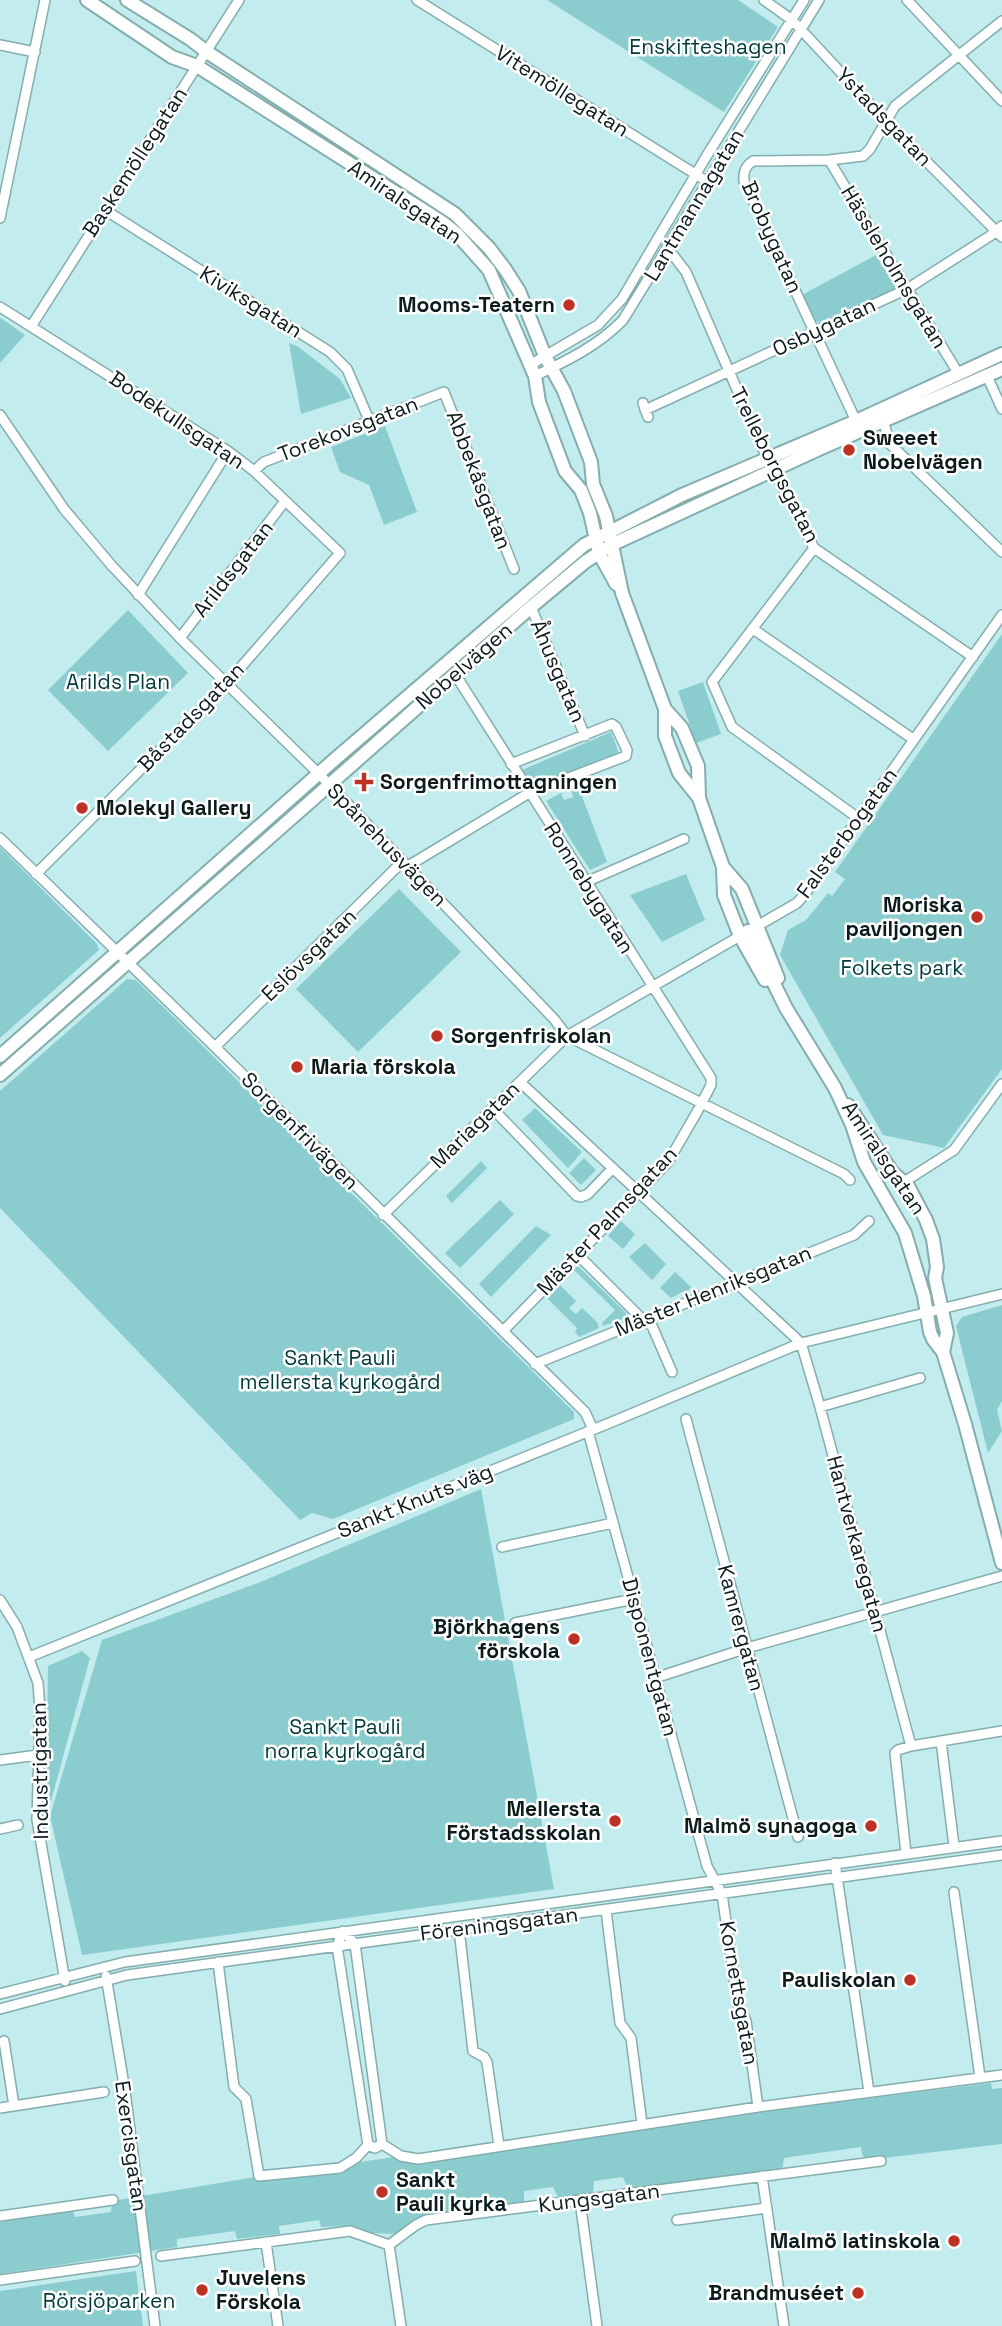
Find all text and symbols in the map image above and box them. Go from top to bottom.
park label: Enskifteshagen [629,33,787,60]
street label: Vitemöllegatan [490,39,634,143]
street label: Ystadsgatan [830,61,938,172]
street label: Baskemöllegatan [76,82,193,242]
street label: Lantmannagatan [637,124,750,286]
street label: Amiralsgatan [343,154,467,250]
street label: Brobygatan [736,176,809,297]
street label: Hässleholmsgatan [835,180,954,353]
street label: Kiviksgatan [195,259,308,344]
place label: Mooms-Teatern [398,291,555,318]
street label: Osbygatan [768,291,880,362]
marker: Mooms-Teatern [561,297,577,313]
street label: Bodekullsgatan [104,364,250,475]
street label: Trelleborgsgatan [724,382,826,547]
street label: Torekovsgatan [274,389,422,468]
street label: Abbekåsgatan [441,407,518,553]
place label: Sweeet Nobelvägen [863,424,983,475]
marker: Sweeet Nobelvägen [841,442,857,458]
street label: Arildsgatan [186,515,279,622]
street label: Åhusgatan [525,615,592,726]
street label: Nobelvägen [410,616,518,715]
street label: Båstadsgatan [132,656,250,777]
park label: Arilds Plan [66,668,170,695]
street label: Falsterbogatan [790,762,903,903]
place label: Sorgenfrimottagningen [380,768,617,795]
marker: Sorgenfrimottagningen [354,772,374,792]
street label: Spånehusvägen [322,777,453,912]
place label: Molekyl Gallery [96,794,251,821]
marker: Molekyl Gallery [74,800,90,816]
street label: Ronnebygatan [538,817,641,959]
place label: Moriska paviljongen [846,891,963,942]
street label: Eslövsgatan [255,903,362,1007]
marker: Moriska paviljongen [969,909,985,925]
park label: Folkets park [840,954,964,981]
place label: Sorgenfriskolan [451,1022,611,1049]
marker: Sorgenfriskolan [429,1028,445,1044]
place label: Maria förskola [311,1053,456,1080]
marker: Maria förskola [289,1059,305,1075]
street label: Sorgenfrivägen [236,1066,365,1195]
street label: Mariagatan [424,1075,525,1174]
street label: Amiralsgatan [836,1096,932,1220]
street label: Mäster Palmsgatan [531,1140,683,1301]
street label: Mäster Henriksgatan [611,1239,815,1342]
park label: Sankt Pauli mellersta kyrkogård [239,1344,441,1395]
street label: Hantverkaregatan [821,1453,894,1635]
street label: Sankt Knuts väg [333,1457,496,1544]
street label: Kamrergatan [712,1562,771,1694]
street label: Disponentgatan [616,1575,685,1739]
place label: Björkhagens förskola [433,1613,560,1664]
marker: Björkhagens förskola [566,1631,582,1647]
street label: Industrigatan [25,1702,54,1840]
park label: Sankt Pauli norra kyrkogård [264,1713,426,1764]
place label: Mellersta Förstadsskolan [447,1795,601,1846]
place label: Malmö synagoga [684,1812,857,1839]
marker: Mellersta Förstadsskolan [607,1813,623,1829]
marker: Malmö synagoga [863,1818,879,1834]
street label: Föreningsgatan [418,1900,580,1947]
street label: Kornettsgatan [714,1919,765,2067]
place label: Pauliskolan [782,1966,896,1993]
marker: Pauliskolan [902,1972,918,1988]
street label: Exercisgatan [109,2079,154,2213]
place label: Sankt Pauli kyrka [396,2166,507,2217]
street label: Kungsgatan [537,2177,661,2218]
marker: Sankt Pauli kyrka [374,2184,390,2200]
place label: Malmö latinskola [770,2227,940,2254]
marker: Malmö latinskola [946,2233,962,2249]
place label: Juvelens Förskola [216,2264,306,2315]
place label: Brandmuséet [708,2279,844,2306]
marker: Juvelens Förskola [194,2282,210,2298]
marker: Brandmuséet [850,2285,866,2301]
park label: Rörsjöparken [43,2287,175,2314]

